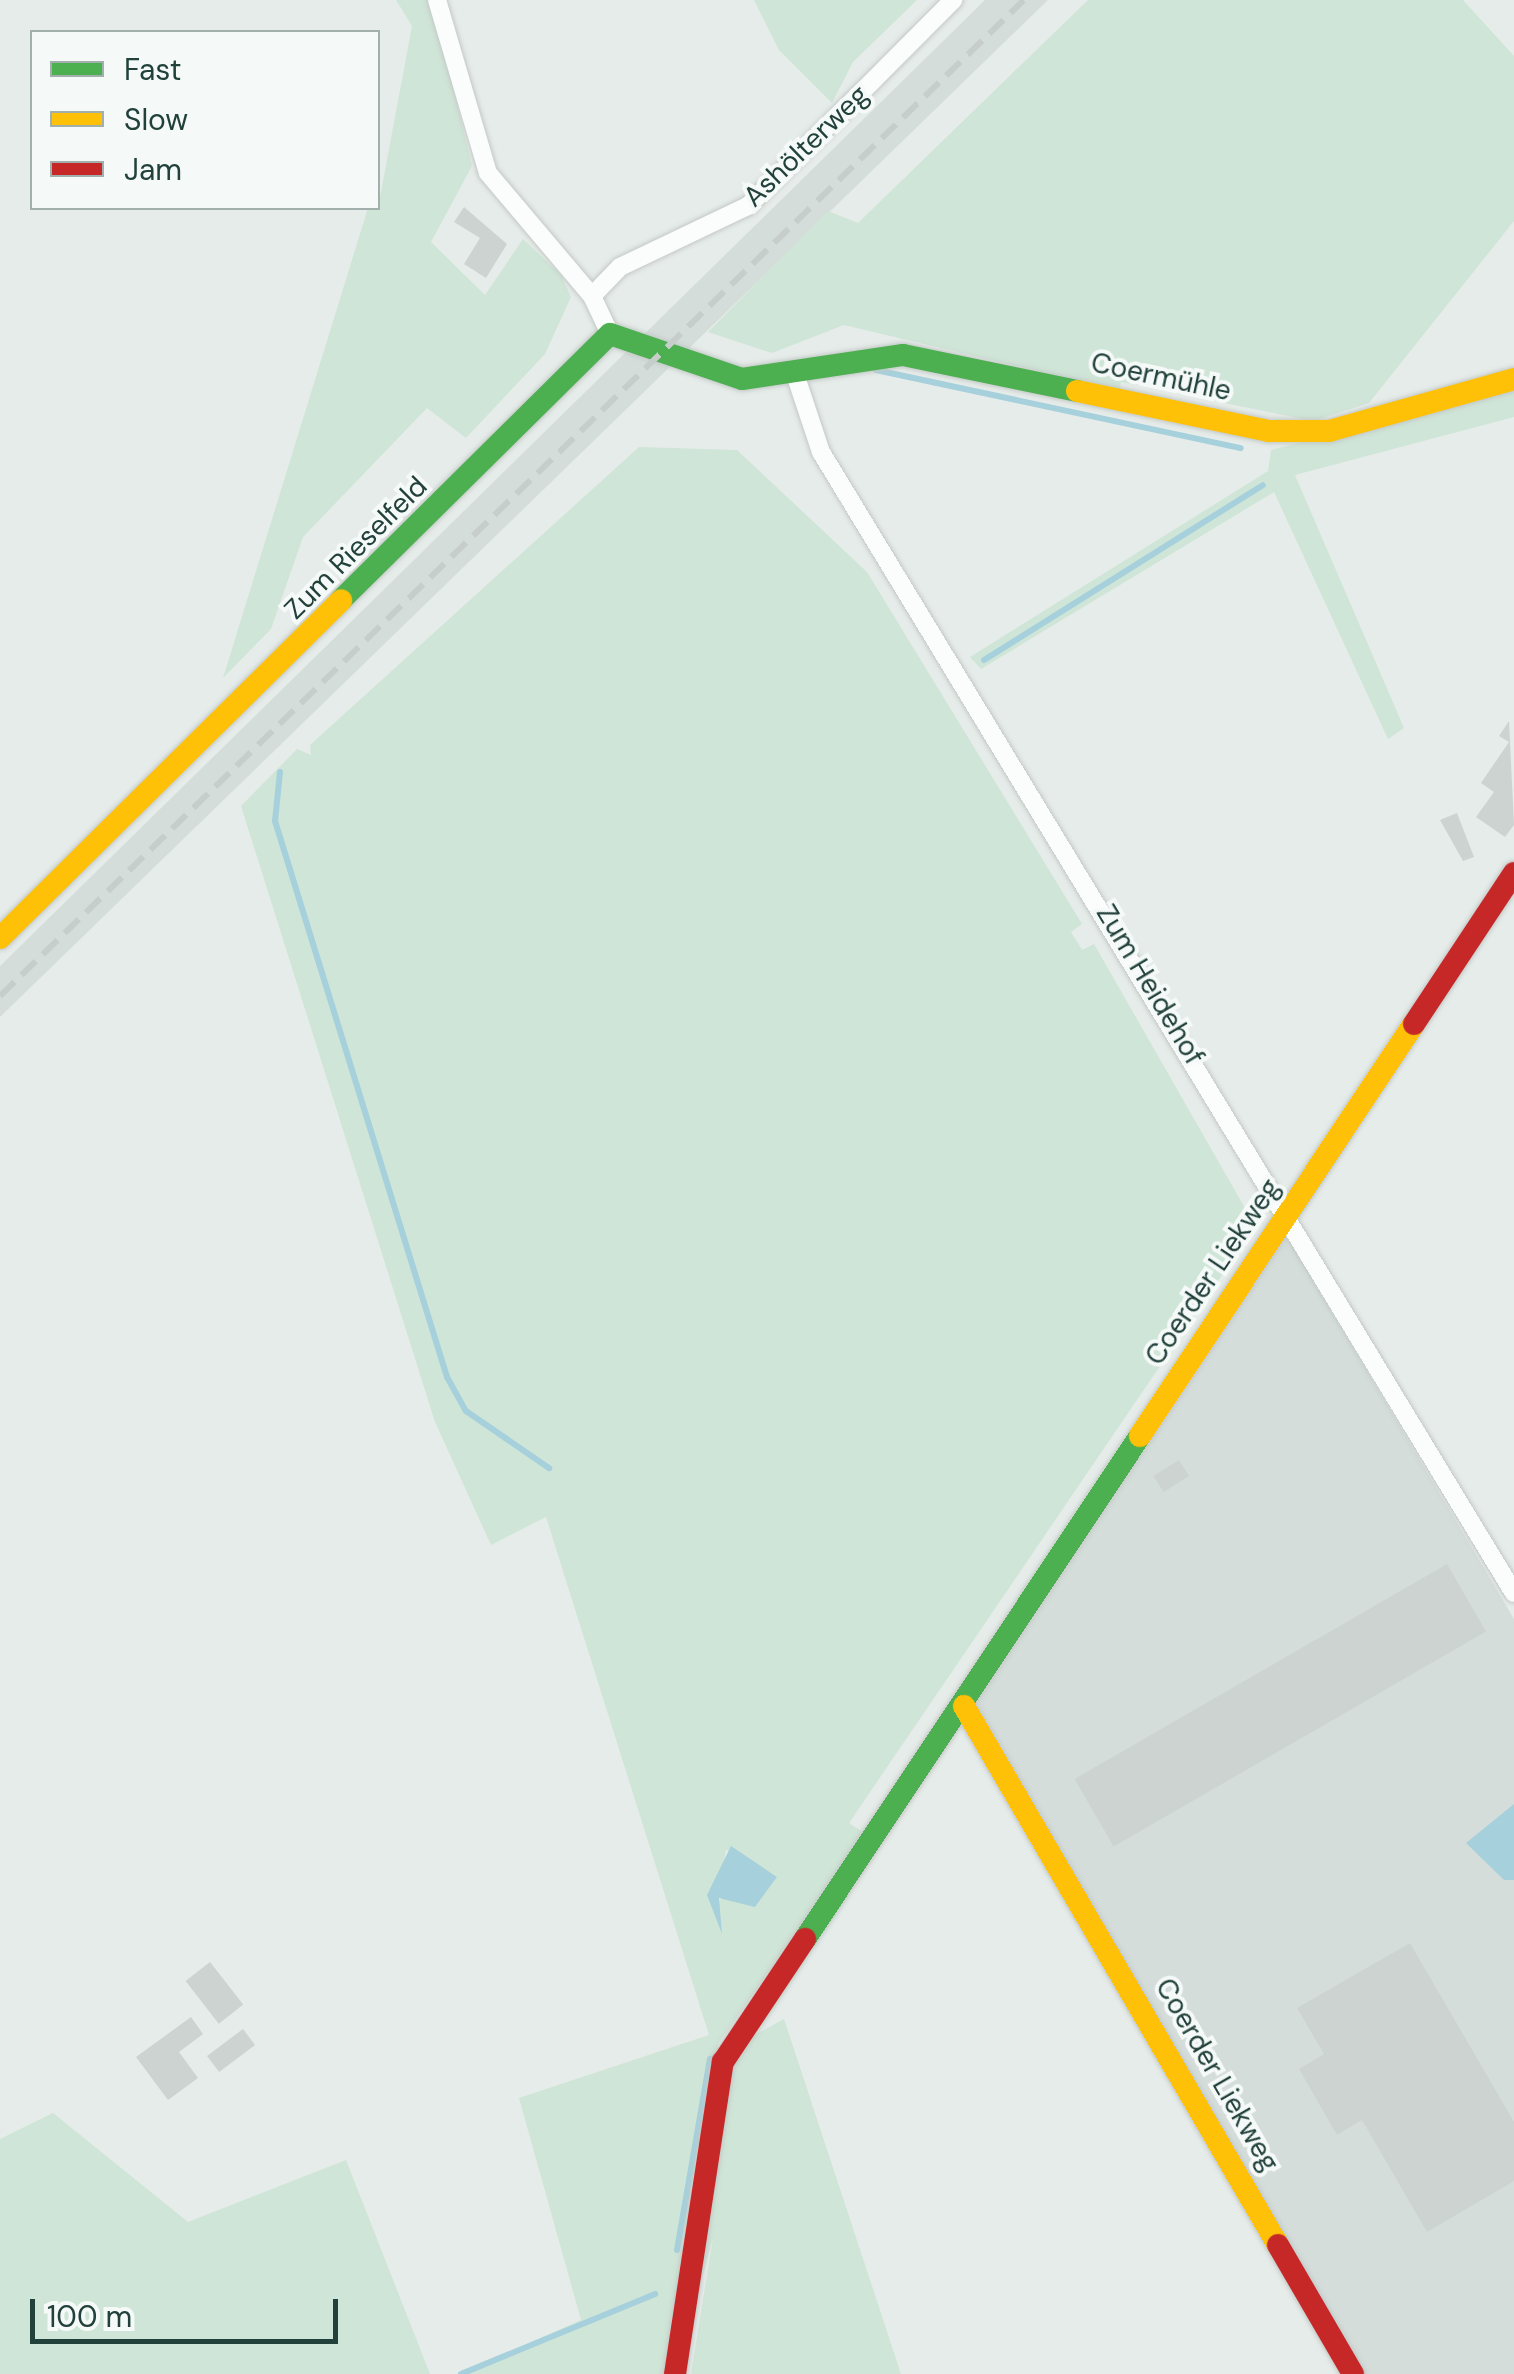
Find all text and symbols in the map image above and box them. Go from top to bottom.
legend [30,30,380,210]
text: Fast [124,50,182,89]
street label: Ashölterweg [737,78,875,214]
text: Slow [124,100,188,139]
text: Jam [124,150,182,189]
street label: Coermühle [1088,346,1234,408]
street label: Zum Rieselfeld [278,470,434,626]
street label: Zum Heidehof [1089,899,1211,1071]
street label: Coerder Liekweg [1138,1172,1288,1372]
street label: Coerder Liekweg [1148,1972,1286,2178]
scale bar [35,2279,342,2341]
text: 100 m [47,2297,132,2336]

